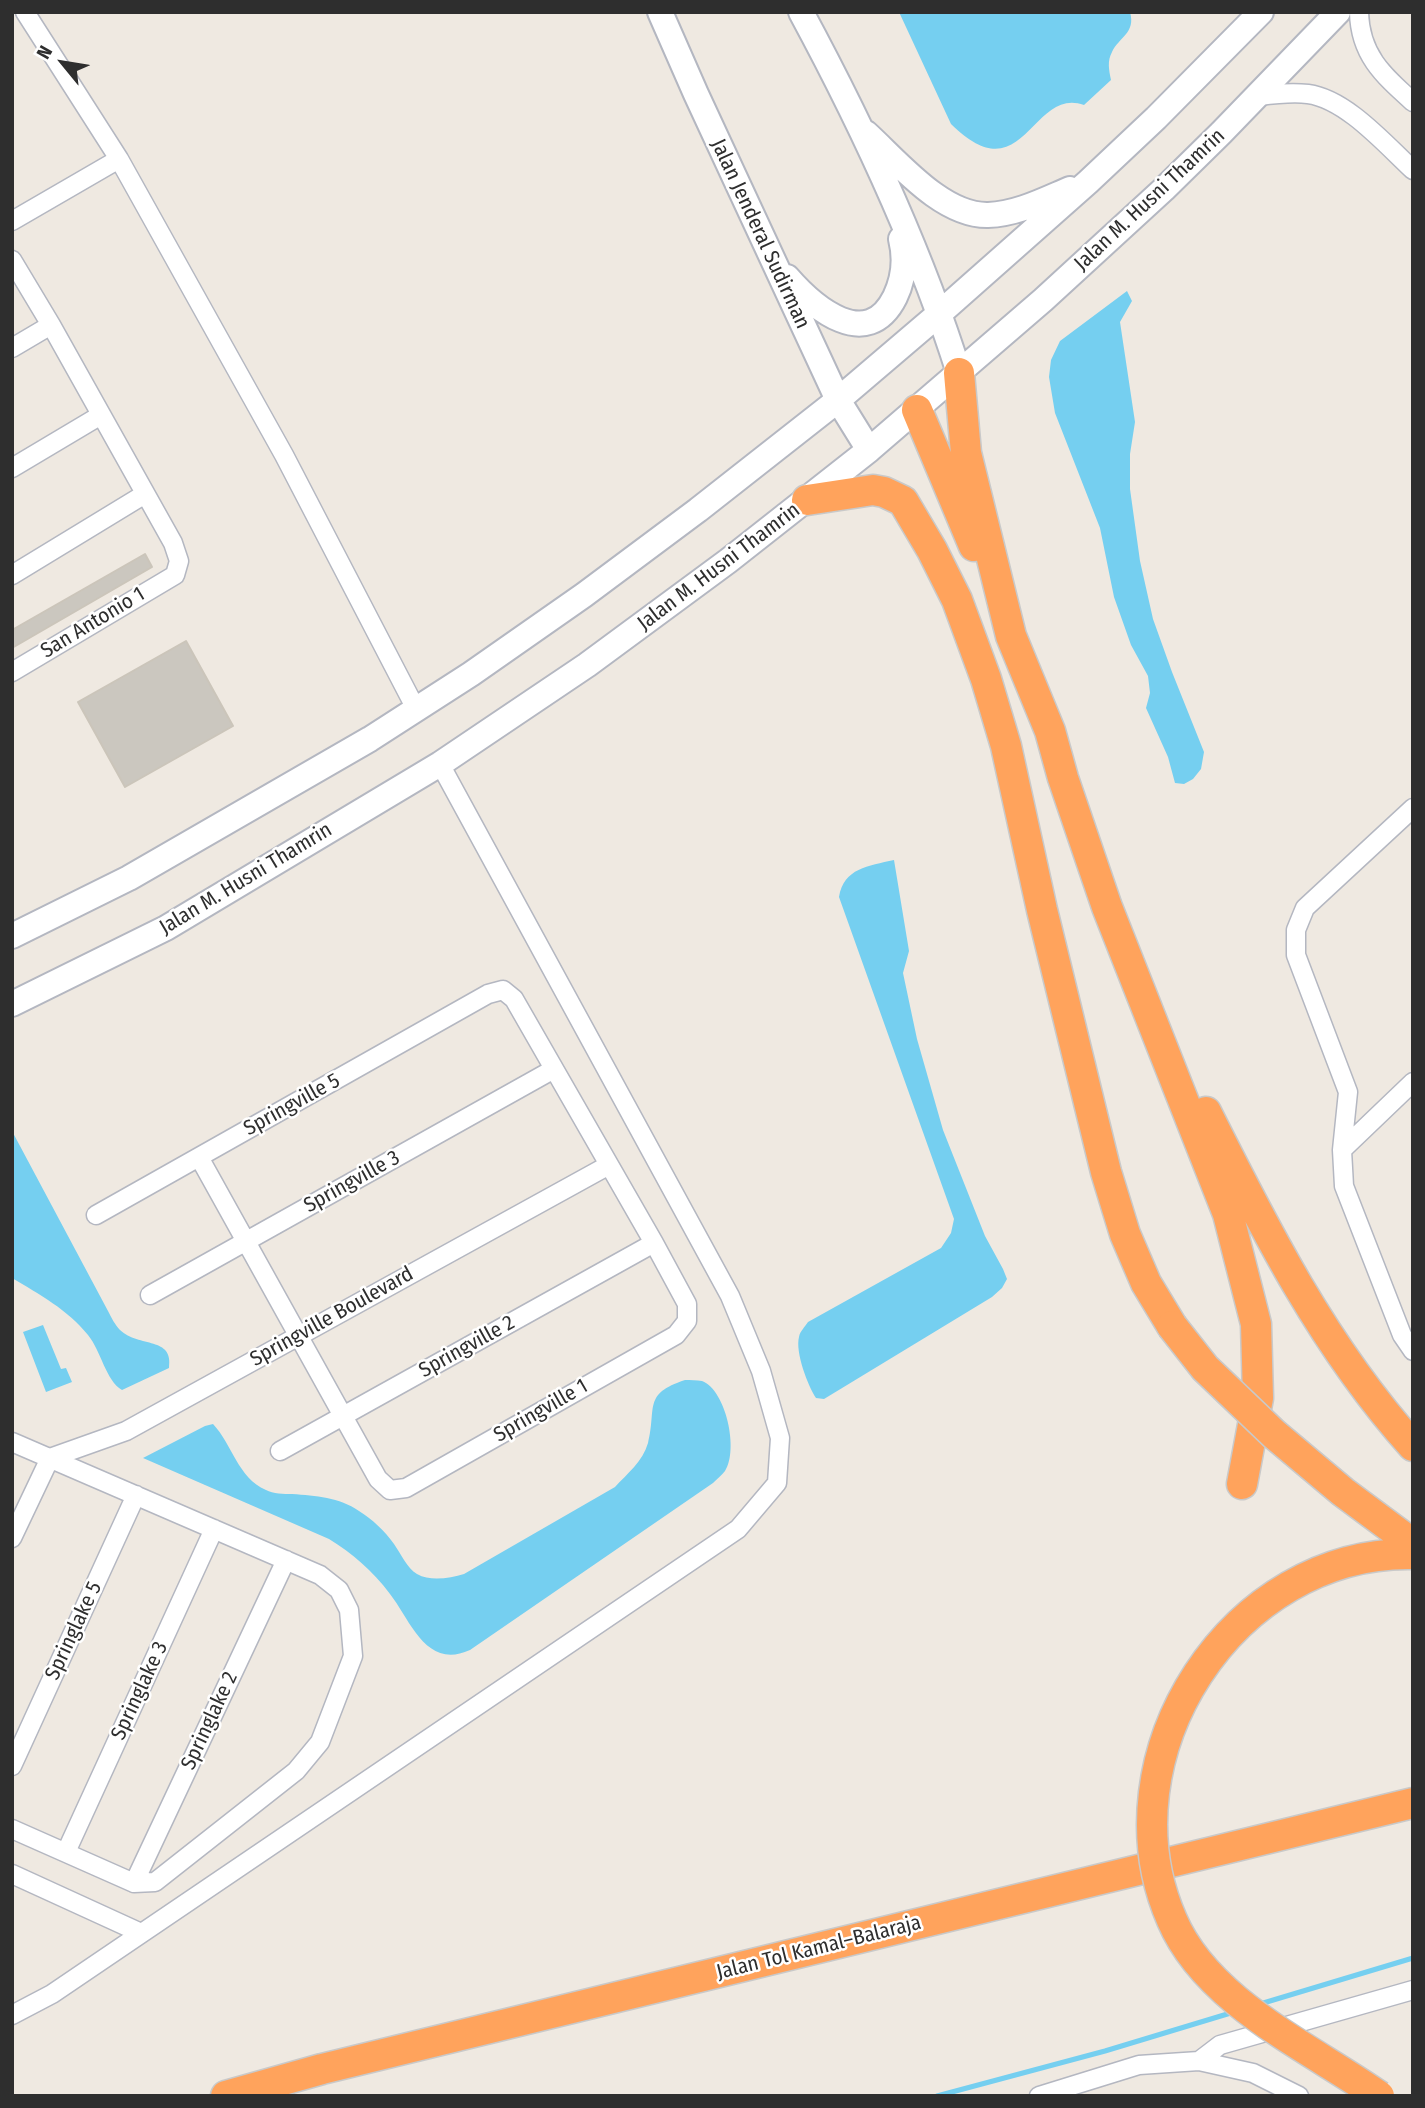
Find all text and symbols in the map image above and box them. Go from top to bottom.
north arrow [28,28,98,98]
text: N [32,42,57,63]
street label: Jalan M. Husni Thamrin [1069,124,1231,276]
street label: Jalan Jenderal Sudirman [705,135,815,333]
street label: Jalan M. Husni Thamrin [633,498,805,636]
street label: San Antonio 1 [36,582,150,664]
street label: Jalan M. Husni Thamrin [155,818,337,940]
street label: Springville 5 [240,1068,344,1142]
street label: Springville 3 [300,1145,404,1219]
street label: Springville Boulevard [246,1262,418,1372]
street label: Springville 2 [415,1310,519,1384]
street label: Springville 1 [490,1374,592,1448]
street label: Springlake 5 [40,1578,108,1684]
street label: Springlake 3 [106,1638,174,1744]
street label: Springlake 2 [176,1668,244,1774]
street label: Jalan Tol Kamal–Balaraja [714,1910,924,1986]

